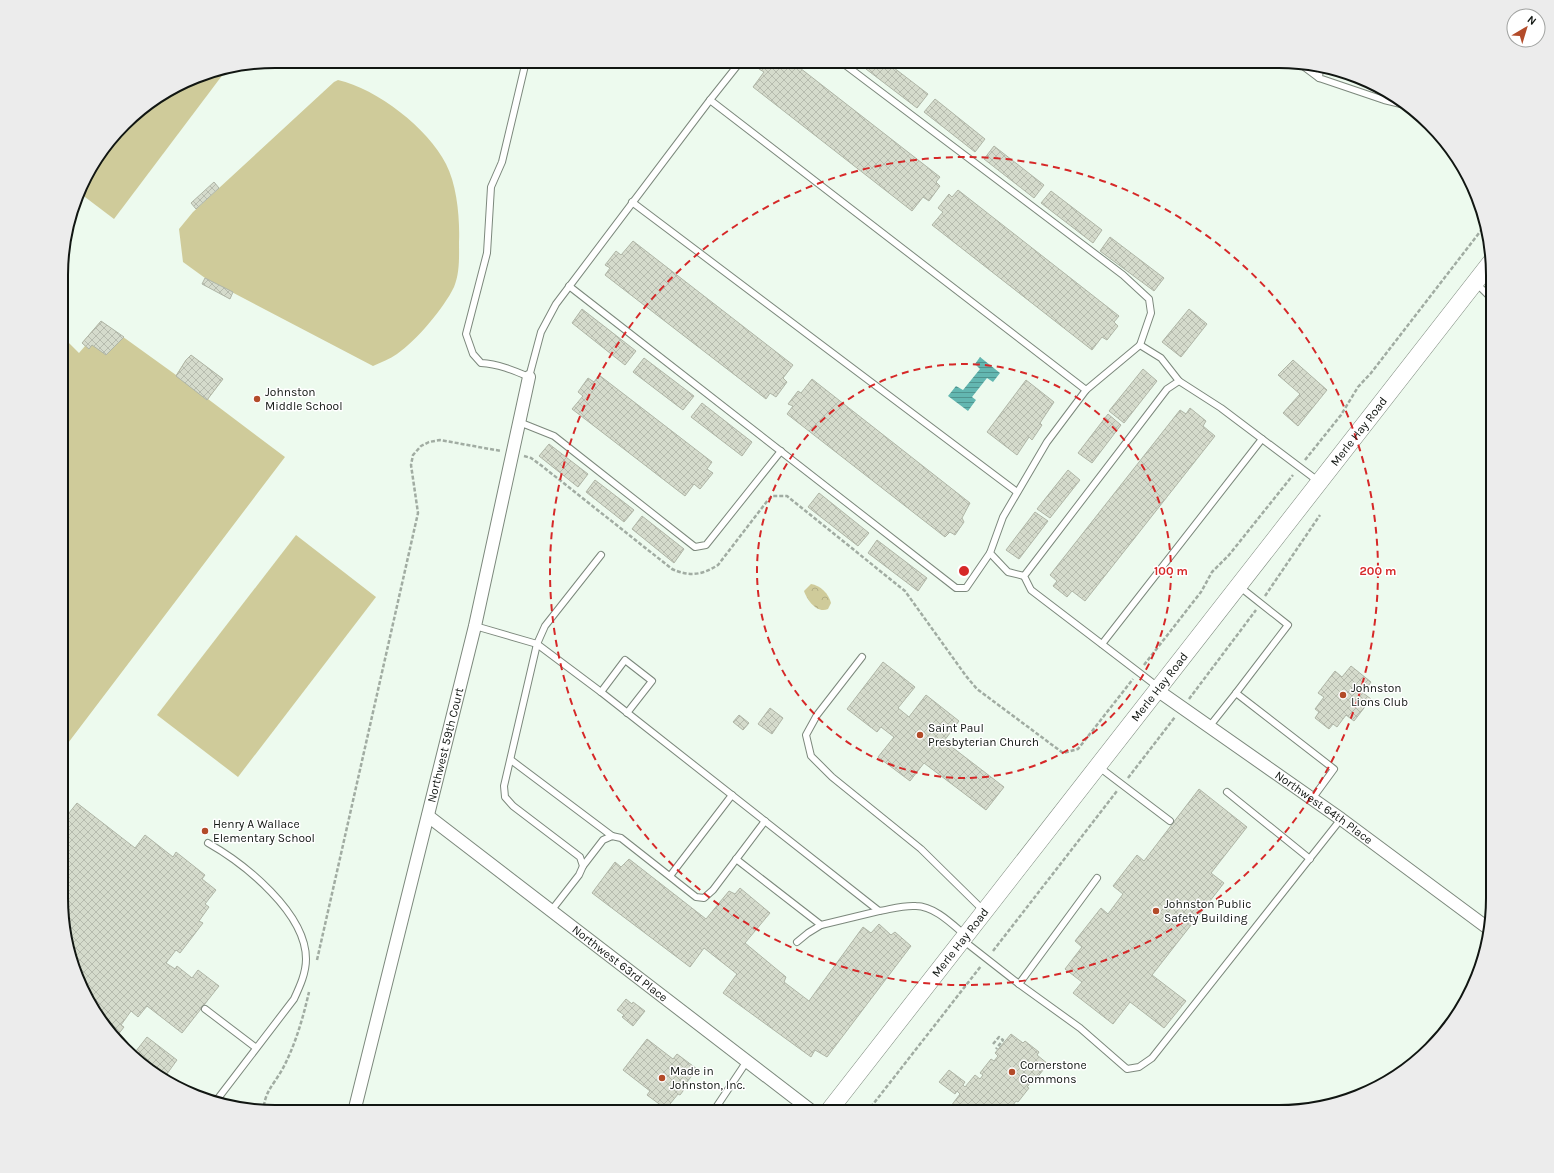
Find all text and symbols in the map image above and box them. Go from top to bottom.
north arrow [1506,8,1546,48]
text: N [1525,13,1539,28]
place label: Johnston Middle School [265,385,343,413]
marker: Johnston Middle School [252,394,262,404]
street label: Merle Hay Road [1327,394,1390,469]
centre of rings [957,564,971,578]
text: 100 m [1154,564,1188,578]
text: 200 m [1360,564,1396,578]
street label: Merle Hay Road [1128,650,1191,724]
place label: Johnston Lions Club [1351,681,1408,709]
street label: Northwest 59th Court [424,686,466,804]
marker: Johnston Lions Club [1338,690,1348,700]
place label: Saint Paul Presbyterian Church [928,721,1039,749]
marker: Saint Paul Presbyterian Church [915,730,925,740]
street label: Northwest 64th Place [1272,768,1375,847]
place label: Henry A Wallace Elementary School [213,817,315,845]
marker: Henry A Wallace Elementary School [200,826,210,836]
place label: Johnston Public Safety Building [1164,897,1252,925]
street label: Merle Hay Road [929,905,992,980]
marker: Johnston Public Safety Building [1151,906,1161,916]
street label: Northwest 63rd Place [569,922,670,1005]
place label: Cornerstone Commons [1020,1058,1087,1086]
place label: Made in Johnston, Inc. [670,1064,745,1092]
marker: Cornerstone Commons [1007,1067,1017,1077]
marker: Made in Johnston, Inc. [657,1073,667,1083]

